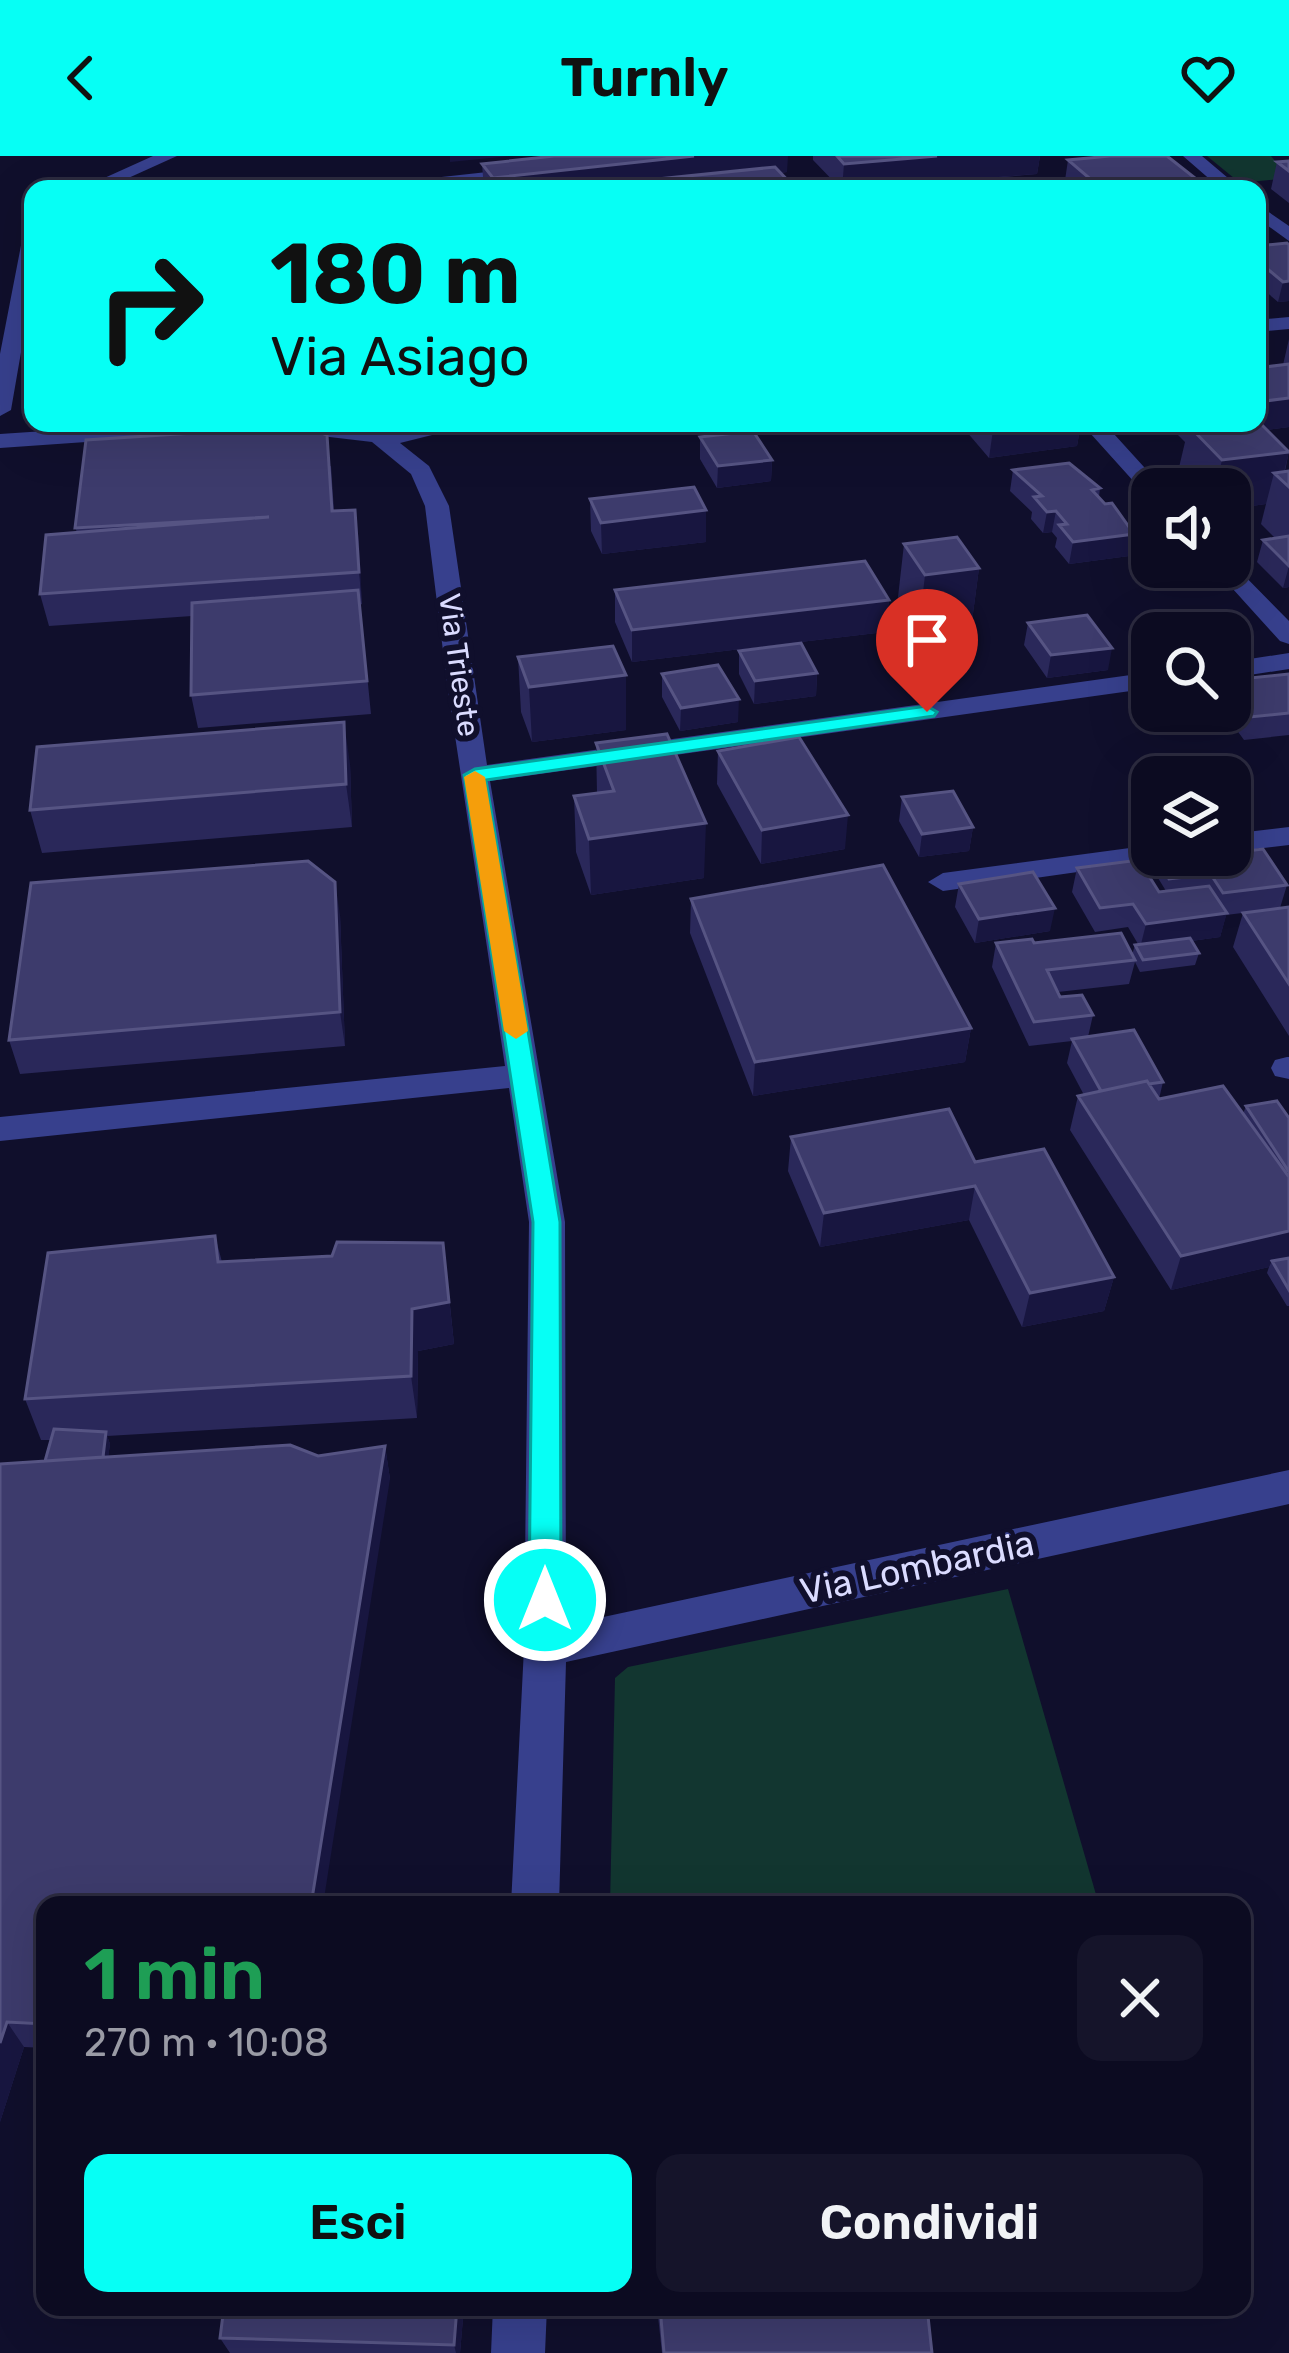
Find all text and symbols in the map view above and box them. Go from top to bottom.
icon: back [48,45,114,111]
icon: heart [1175,45,1241,111]
text: Turnly [560,46,729,110]
text: 180 m [270,224,521,324]
icon: right [72,228,228,384]
text: Via Asiago [270,325,530,389]
map controls [1131,468,1251,876]
button: sound [1131,468,1251,588]
pin [876,589,978,712]
street label: Via Trieste [431,591,487,739]
icon: arrive [894,607,960,673]
button: search [1131,612,1251,732]
button: layers [1131,756,1251,876]
street label: Via Lombardia [796,1521,1038,1613]
position arrow [482,1537,608,1663]
text: 1 min [84,1932,265,2017]
button: close [1077,1935,1203,2061]
text: 270 m · 10:08 [84,2020,329,2066]
button: Esci [84,2154,632,2292]
button: Condividi [656,2154,1203,2292]

